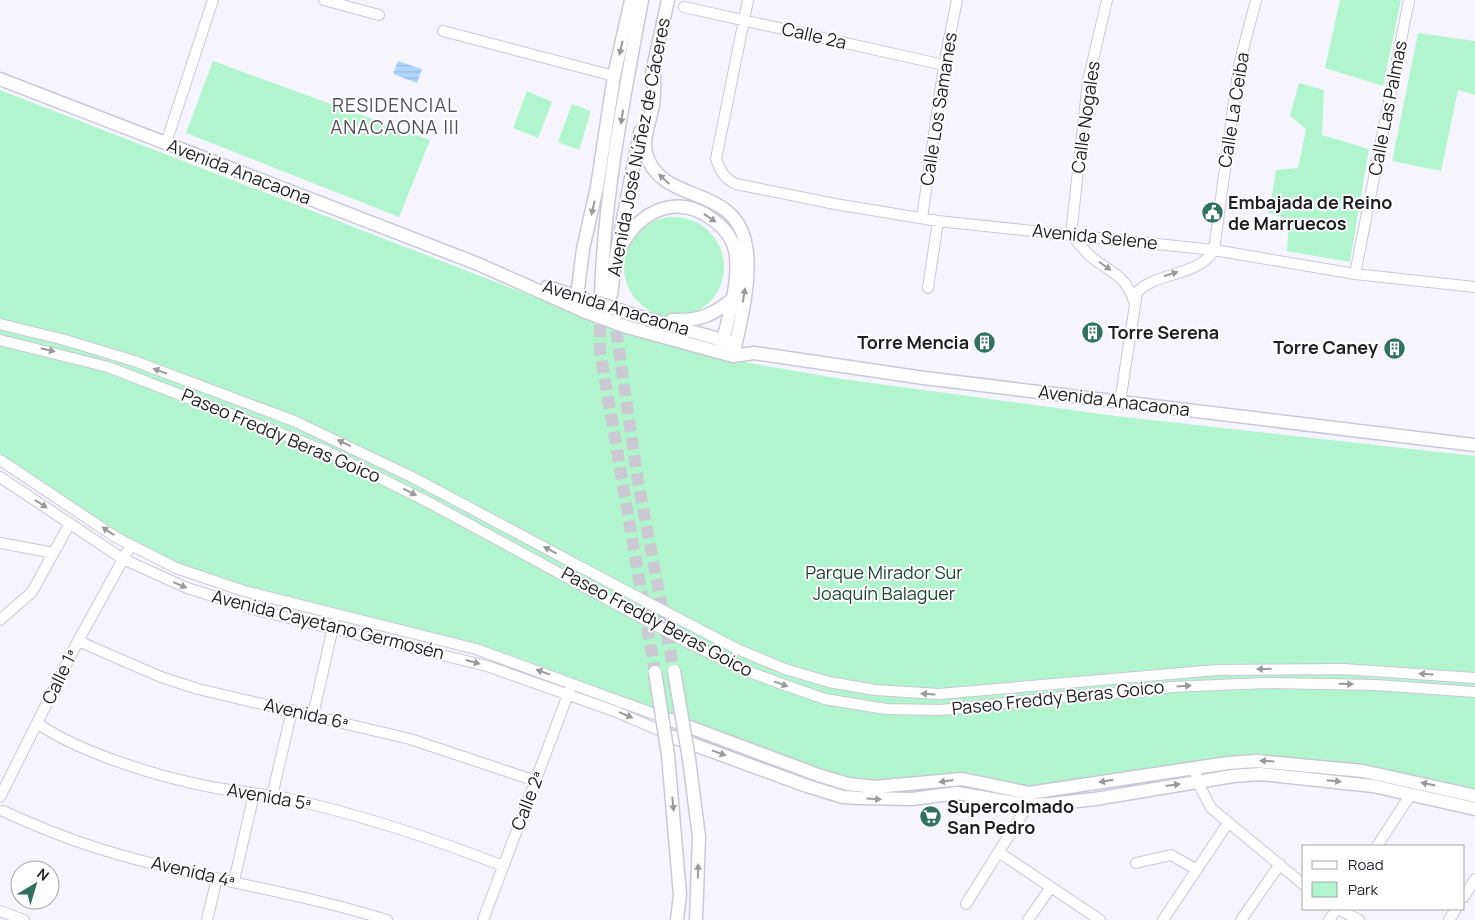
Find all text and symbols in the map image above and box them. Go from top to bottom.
street label: Avenida José Núñez de Cáceres [601,15,675,278]
street label: Calle 2a [780,16,849,54]
street label: Calle Los Samanes [914,30,962,187]
street label: Calle Las Palmas [1362,38,1412,177]
one-way arrow [616,40,624,56]
street label: Calle La Ceiba [1212,50,1254,169]
street label: Calle Nogales [1065,59,1105,175]
district label: RESIDENCIAL ANACAONA III [330,92,460,140]
one-way arrow [617,109,625,125]
street label: Avenida Anacaona [164,133,315,210]
one-way arrow [658,173,670,185]
place label: Embajada de Reino de Marruecos [1228,190,1392,235]
one-way arrow [589,200,597,215]
public building icon: Embajada de Reino de Marruecos [1200,201,1224,225]
one-way arrow [703,213,717,223]
street label: Avenida Selene [1031,217,1159,255]
one-way arrow [1098,261,1112,271]
one-way arrow [1164,270,1179,278]
street label: Avenida Anacaona [540,273,693,341]
one-way arrow [740,287,748,303]
place label: Torre Serena [1108,320,1219,344]
building icon: Torre Serena [1080,321,1104,345]
place label: Torre Mencia [857,330,969,354]
building icon: Torre Mencia [973,331,997,355]
place label: Torre Caney [1273,335,1378,359]
building icon: Torre Caney [1382,336,1406,360]
one-way arrow [40,346,55,354]
one-way arrow [152,367,167,375]
street label: Avenida Anacaona [1037,379,1191,421]
street label: Paseo Freddy Beras Goico [178,382,384,488]
one-way arrow [336,439,351,448]
one-way arrow [403,488,417,496]
one-way arrow [34,499,47,508]
one-way arrow [101,526,114,536]
one-way arrow [543,546,557,555]
street label: Paseo Freddy Beras Goico [558,560,757,682]
park label: Parque Mirador Sur Joaquín Balaguer [805,560,963,605]
one-way arrow [173,582,188,590]
street label: Avenida Cayetano Germosén [209,583,447,665]
street label: Calle 1ª [36,645,83,708]
one-way arrow [465,658,480,666]
one-way arrow [1256,665,1272,673]
one-way arrow [536,668,551,675]
one-way arrow [1418,670,1434,678]
street label: Paseo Freddy Beras Goico [950,674,1165,720]
one-way arrow [774,680,789,688]
one-way arrow [1339,680,1355,688]
one-way arrow [1176,682,1192,690]
one-way arrow [919,689,935,697]
street label: Avenida 6ª [262,692,351,734]
one-way arrow [619,712,633,720]
one-way arrow [712,749,727,757]
one-way arrow [1259,757,1275,765]
street label: Calle 2ª [505,768,549,834]
street label: Avenida 5ª [225,777,313,815]
one-way arrow [938,777,954,785]
one-way arrow [1327,777,1343,785]
one-way arrow [1098,778,1114,786]
one-way arrow [1419,780,1435,788]
one-way arrow [1165,781,1181,789]
place label: Supercolmado San Pedro [947,794,1074,839]
one-way arrow [669,796,677,812]
one-way arrow [866,796,882,804]
supermarket icon: Supercolmado San Pedro [919,805,943,829]
legend [1302,845,1465,910]
street label: Avenida 4ª [149,850,237,892]
text: Road [1348,854,1384,875]
north arrow [10,860,60,910]
one-way arrow [694,863,702,879]
text: N [33,864,53,885]
text: Park [1348,879,1378,900]

